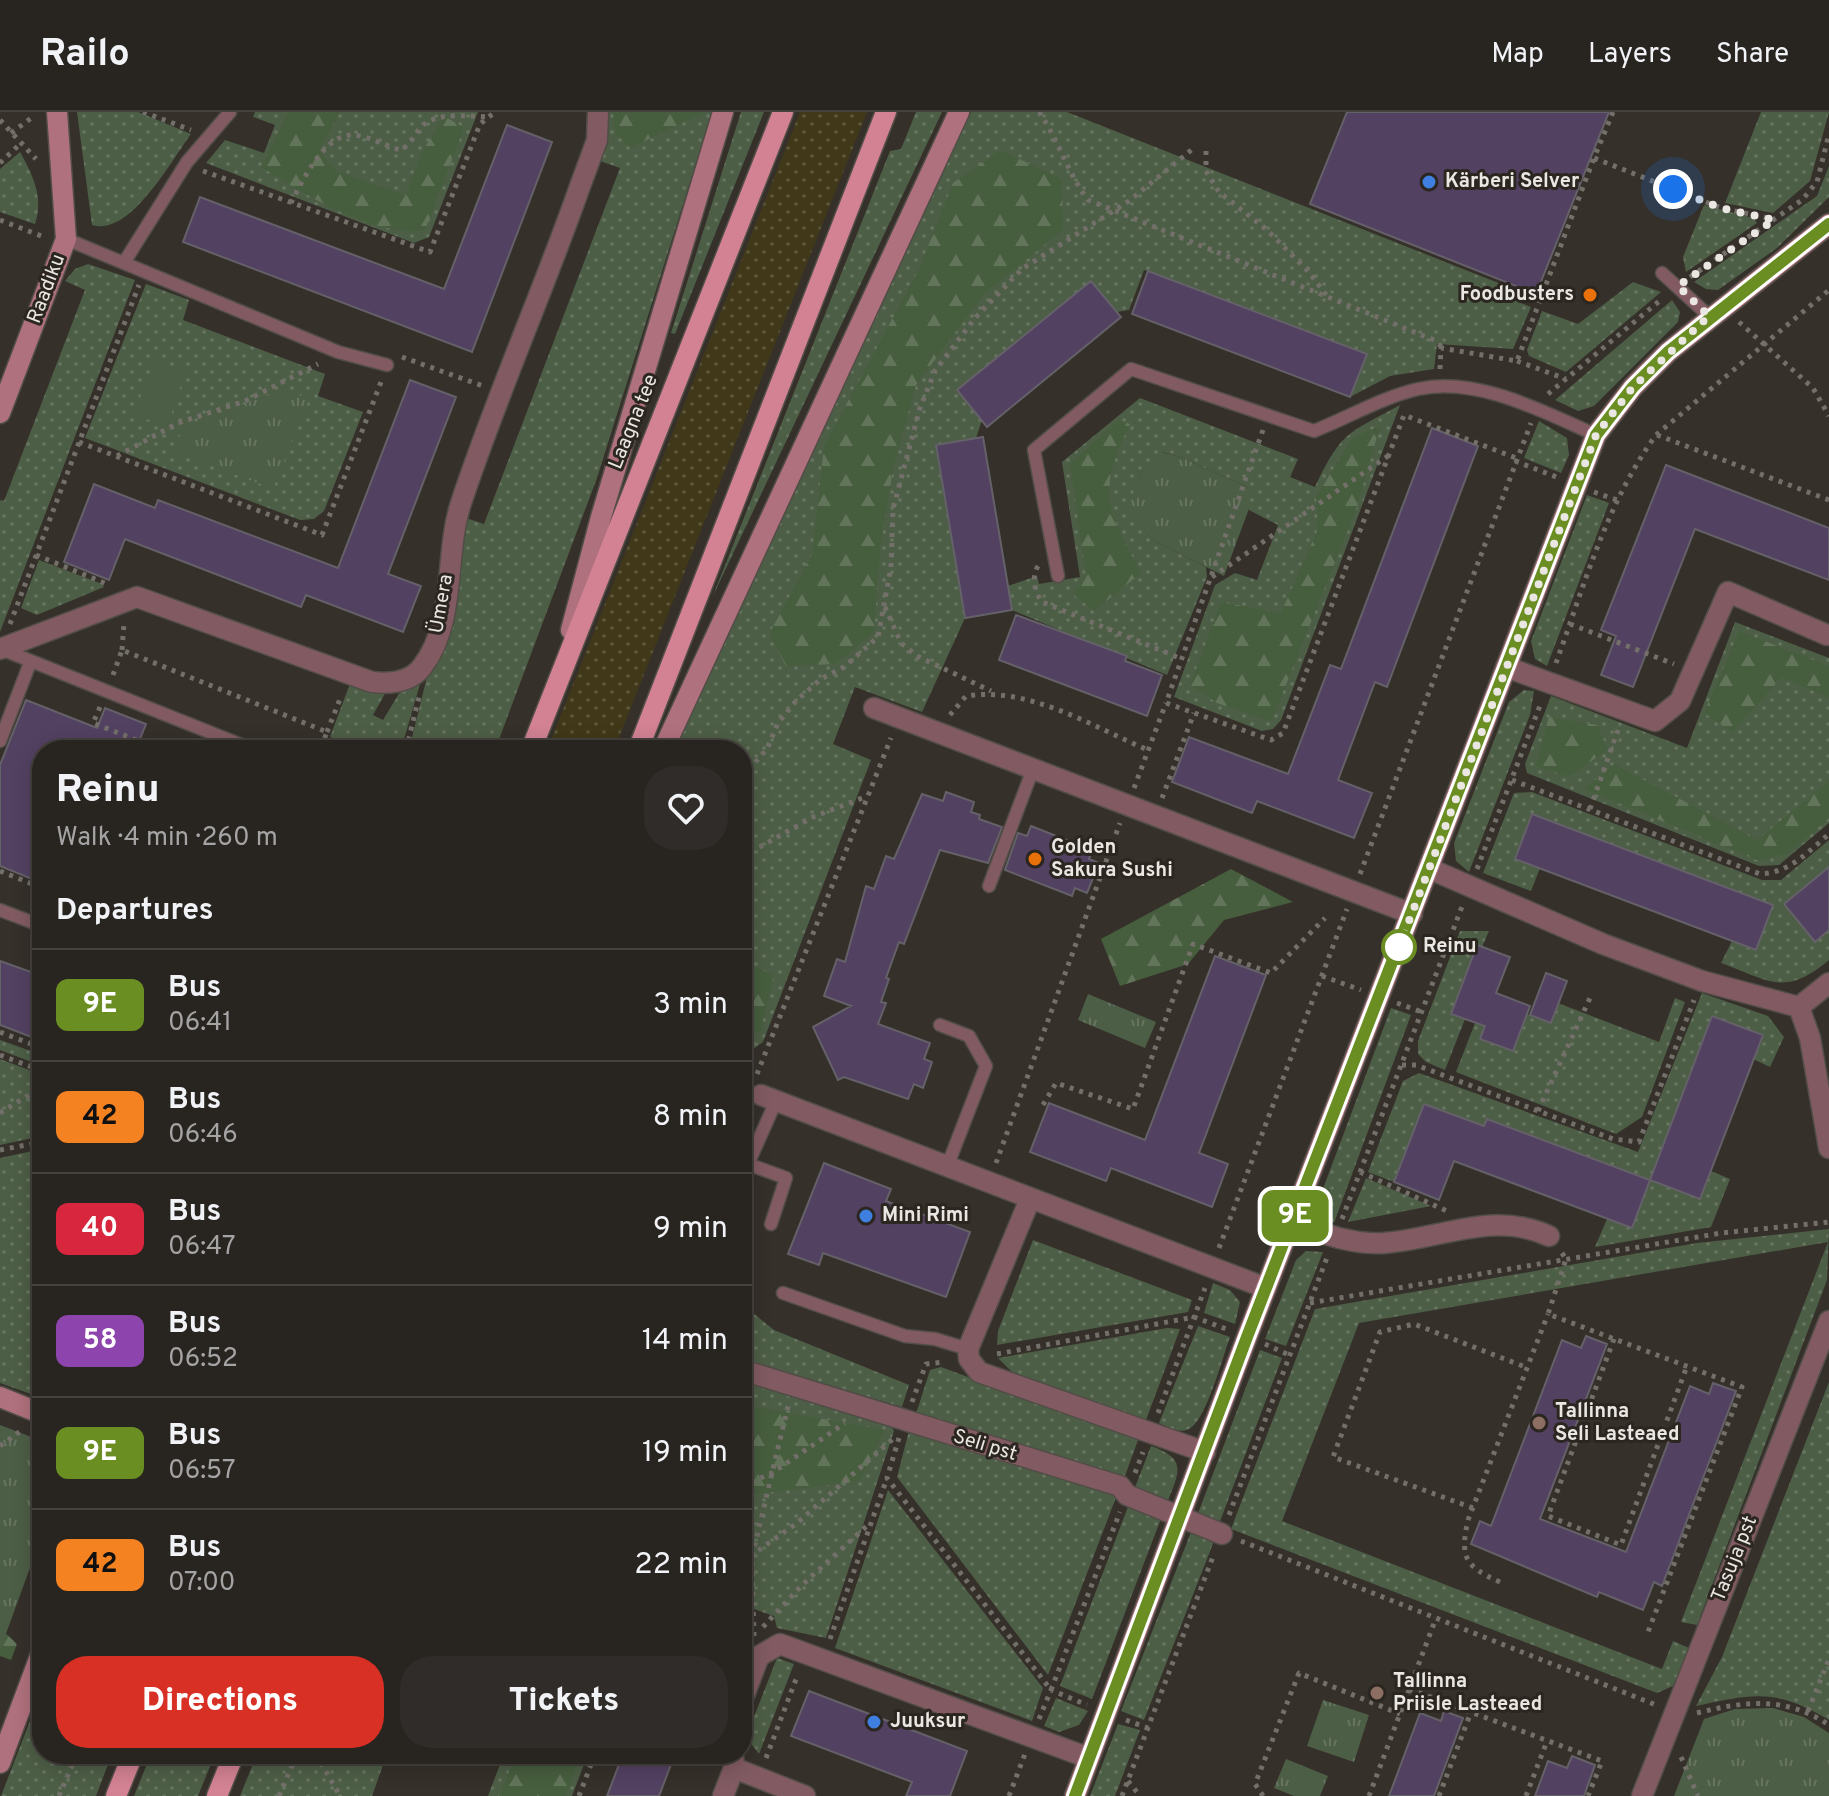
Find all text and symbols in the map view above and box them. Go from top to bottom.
text: Railo [40,31,130,80]
text: Map [1491,37,1544,73]
text: Layers [1588,37,1672,73]
text: Share [1716,37,1789,73]
place label: Kärberi Selver [1445,169,1580,195]
your location [1653,169,1693,209]
marker: Kärberi Selver [1420,173,1438,191]
street label: Raadiku [22,251,72,327]
place label: Foodbusters [1460,282,1574,308]
marker: Foodbusters [1581,286,1599,304]
street label: Laagna tee [603,371,665,473]
street label: Ümera [423,572,460,636]
button: heart [644,766,728,850]
text: Reinu [56,767,160,816]
text: Walk · 4 min · 260 m [56,822,278,855]
place label: Golden Sakura Sushi [1051,835,1173,884]
marker: Golden Sakura Sushi [1026,850,1044,868]
text: Departures [56,893,214,930]
marker: Reinu [1382,930,1416,964]
place label: Reinu [1423,934,1477,960]
text: Bus [168,970,221,1007]
text: 9E [83,987,117,1023]
text: 3 min [653,987,728,1024]
text: 06:41 [168,1007,232,1040]
text: Bus [168,1082,221,1119]
text: 42 [82,1099,118,1135]
text: 8 min [653,1099,728,1136]
text: 06:46 [168,1119,238,1152]
line badge: 9E [1259,1190,1331,1242]
text: Bus [168,1194,221,1231]
text: 9E [1278,1198,1312,1234]
place label: Mini Rimi [882,1203,969,1229]
marker: Mini Rimi [857,1207,875,1225]
text: 40 [82,1211,118,1247]
text: 9 min [653,1211,728,1248]
text: 06:47 [168,1231,236,1264]
text: Bus [168,1306,221,1343]
text: 58 [83,1323,117,1359]
text: 14 min [642,1323,728,1360]
text: 06:52 [168,1343,238,1376]
place label: Tallinna Seli Lasteaed [1555,1399,1680,1448]
marker: Tallinna Seli Lasteaed [1530,1414,1548,1432]
text: Bus [168,1418,221,1455]
street label: Seli pst [950,1424,1020,1468]
text: 9E [83,1435,117,1471]
text: 19 min [642,1435,728,1472]
text: 06:57 [168,1455,236,1488]
street label: Tasuja pst [1706,1512,1764,1606]
text: Bus [168,1530,221,1567]
text: 42 [82,1547,118,1583]
text: 22 min [634,1547,728,1584]
text: 07:00 [168,1567,235,1600]
button: Directions [56,1656,384,1748]
button: Tickets [400,1656,728,1748]
place label: Tallinna Priisle Lasteaed [1393,1669,1542,1718]
marker: Tallinna Priisle Lasteaed [1368,1684,1386,1702]
place label: Juuksur [890,1709,966,1735]
marker: Juuksur [865,1713,883,1731]

